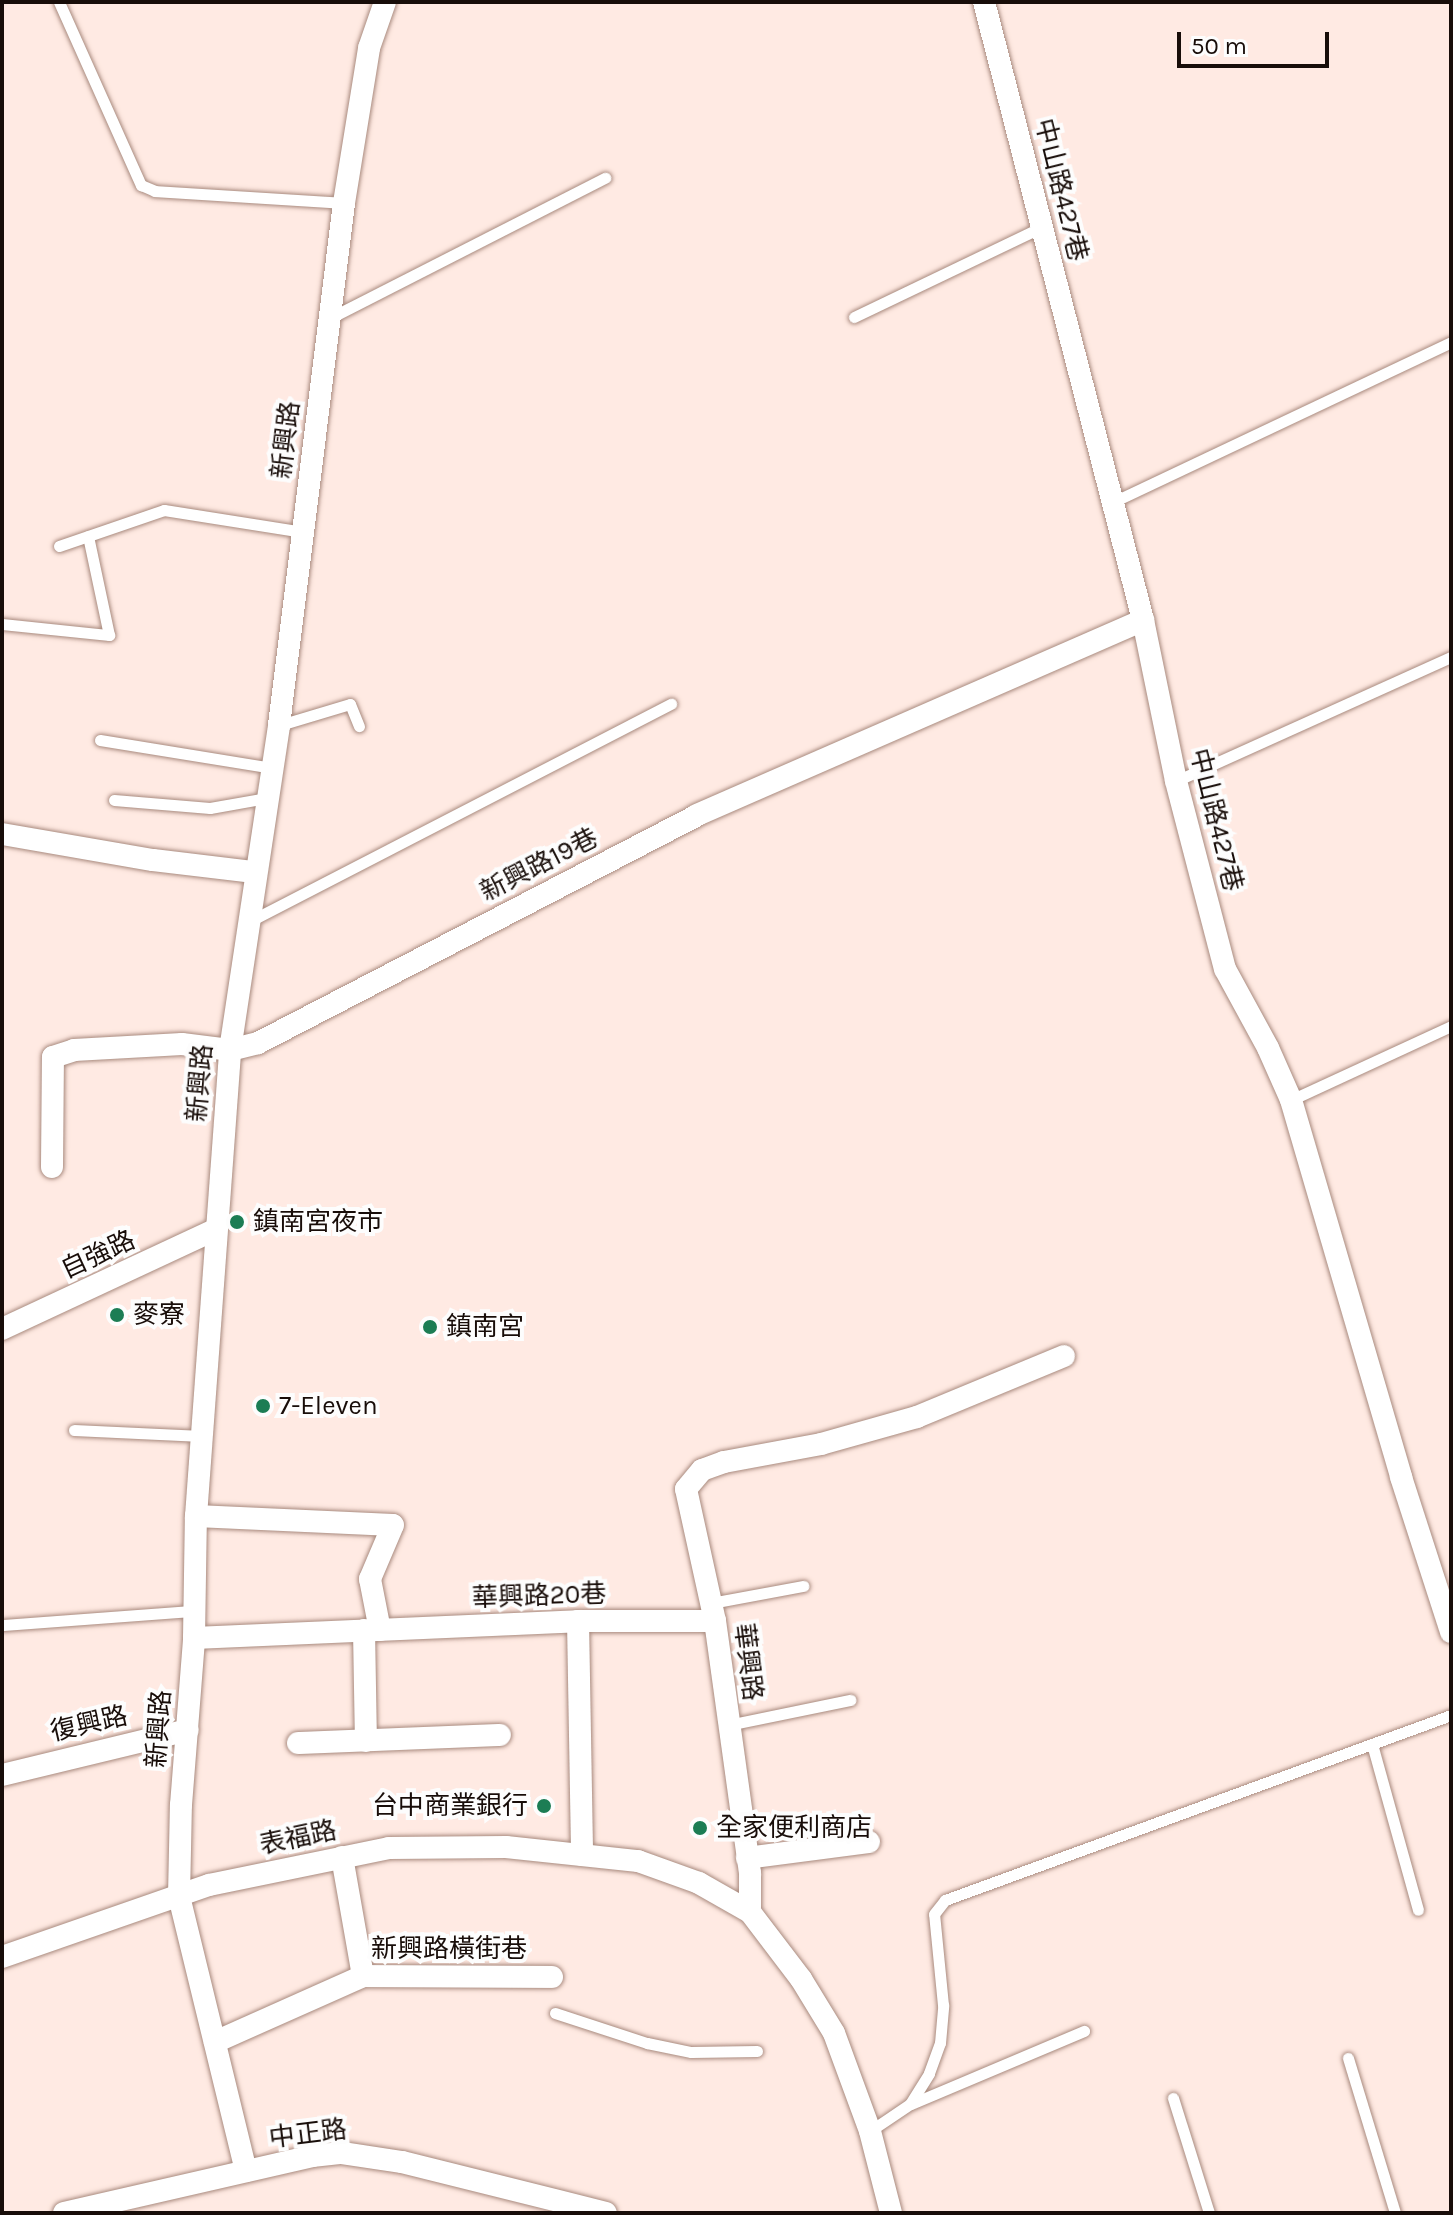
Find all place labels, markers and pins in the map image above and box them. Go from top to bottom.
place label: 鎮南宮夜市 [253,1206,383,1238]
marker: 鎮南宮夜市 [228,1213,246,1231]
place label: 麥寮 [133,1299,185,1331]
marker: 麥寮 [108,1306,126,1324]
place label: 鎮南宮 [446,1311,524,1343]
marker: 鎮南宮 [421,1318,439,1336]
place label: 7-Eleven [279,1390,378,1422]
marker: 7-Eleven [254,1397,272,1415]
place label: 台中商業銀行 [372,1790,528,1822]
marker: 台中商業銀行 [535,1797,553,1815]
place label: 全家便利商店 [716,1812,872,1844]
marker: 全家便利商店 [691,1819,709,1837]

